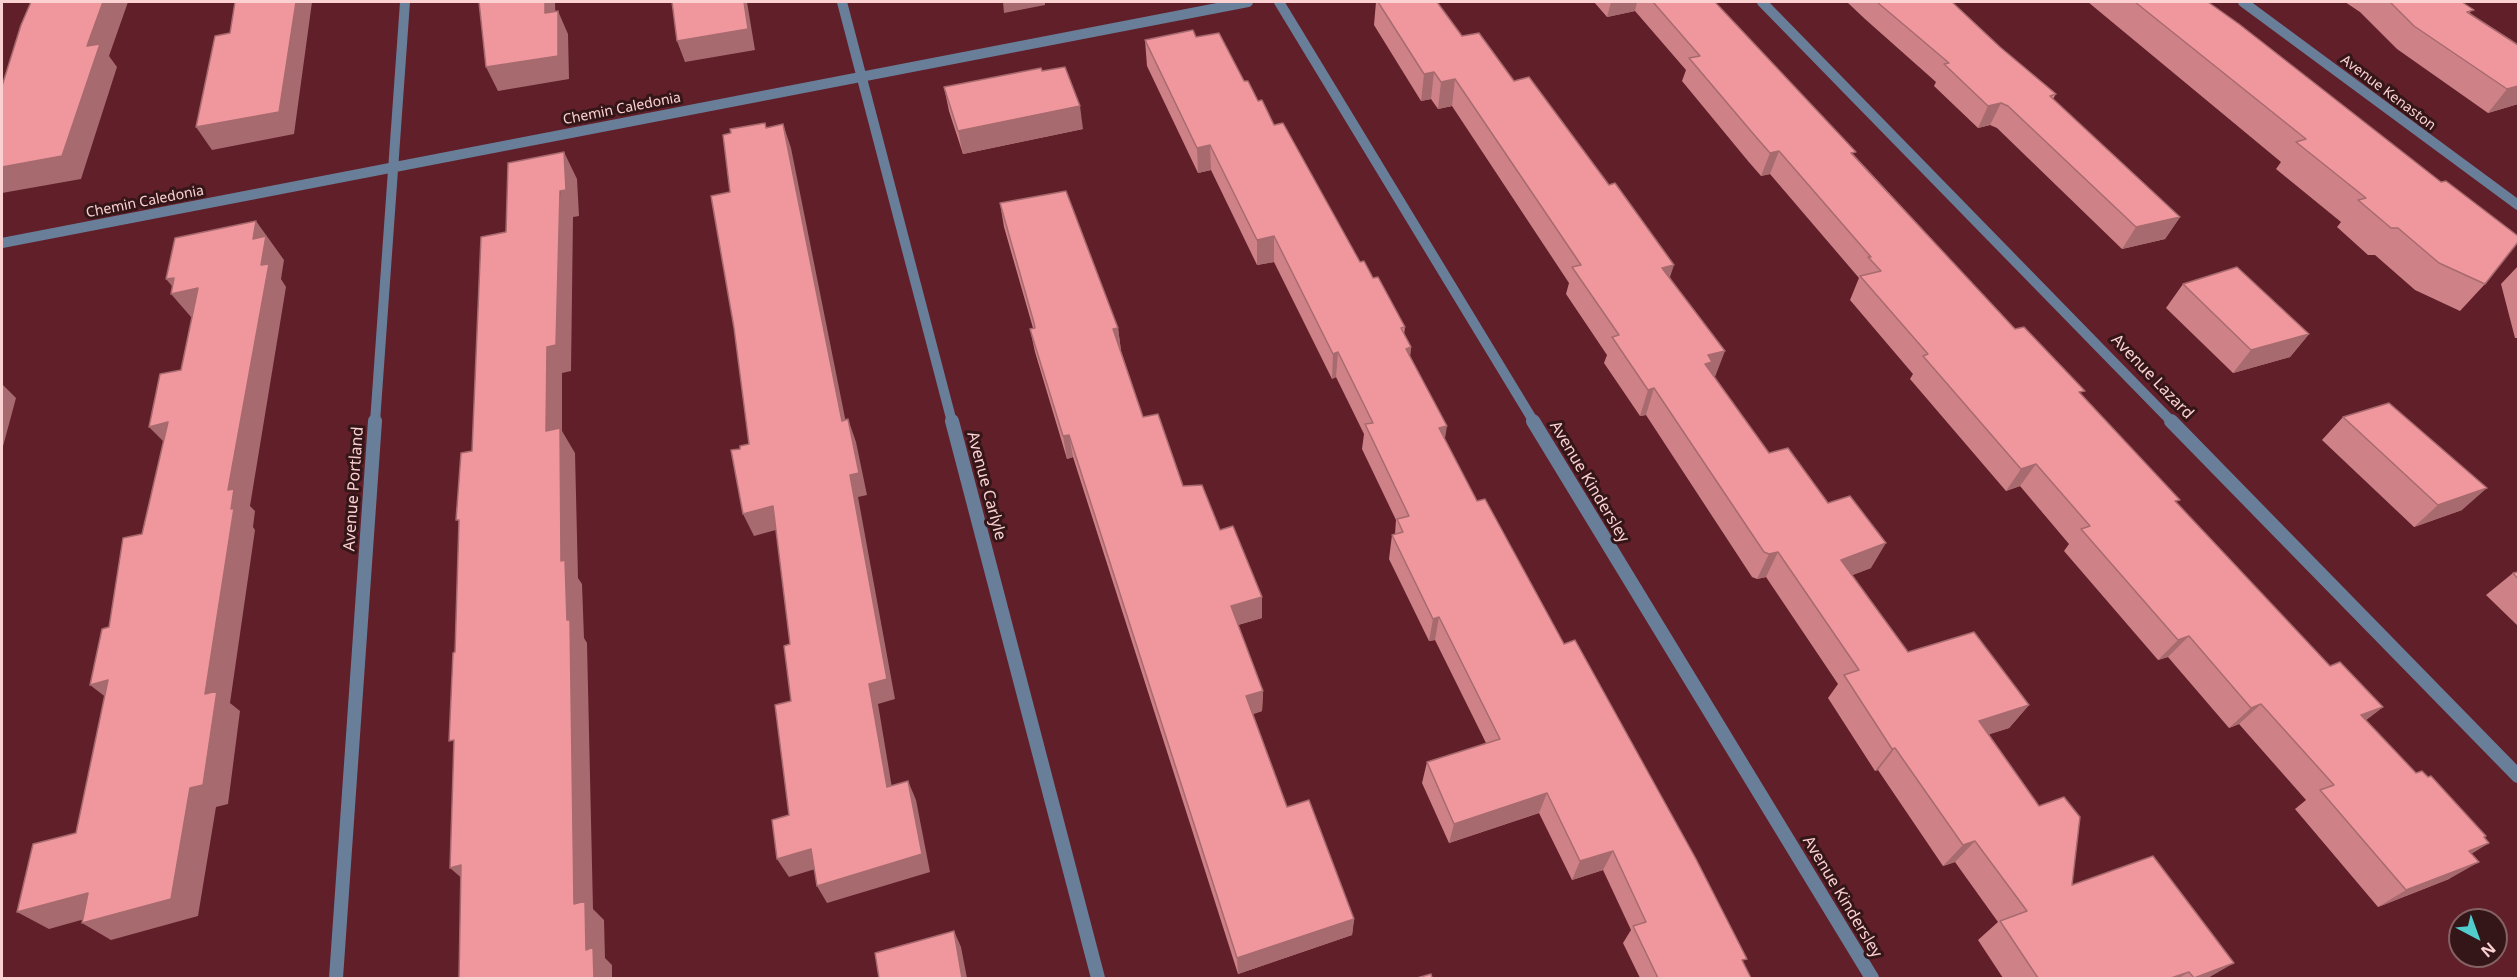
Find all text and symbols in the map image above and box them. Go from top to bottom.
street label: Avenue Kenaston [2337,52,2439,134]
street label: Chemin Caledonia [562,89,682,129]
street label: Chemin Caledonia [85,182,205,222]
street label: Avenue Lazard [2107,331,2197,423]
street label: Avenue Kindersley [1545,418,1633,546]
street label: Avenue Portland [340,426,368,552]
street label: Avenue Carlyle [962,430,1010,542]
street label: Avenue Kindersley [1798,833,1886,961]
north arrow [2448,908,2508,968]
text: N [2476,937,2501,963]

